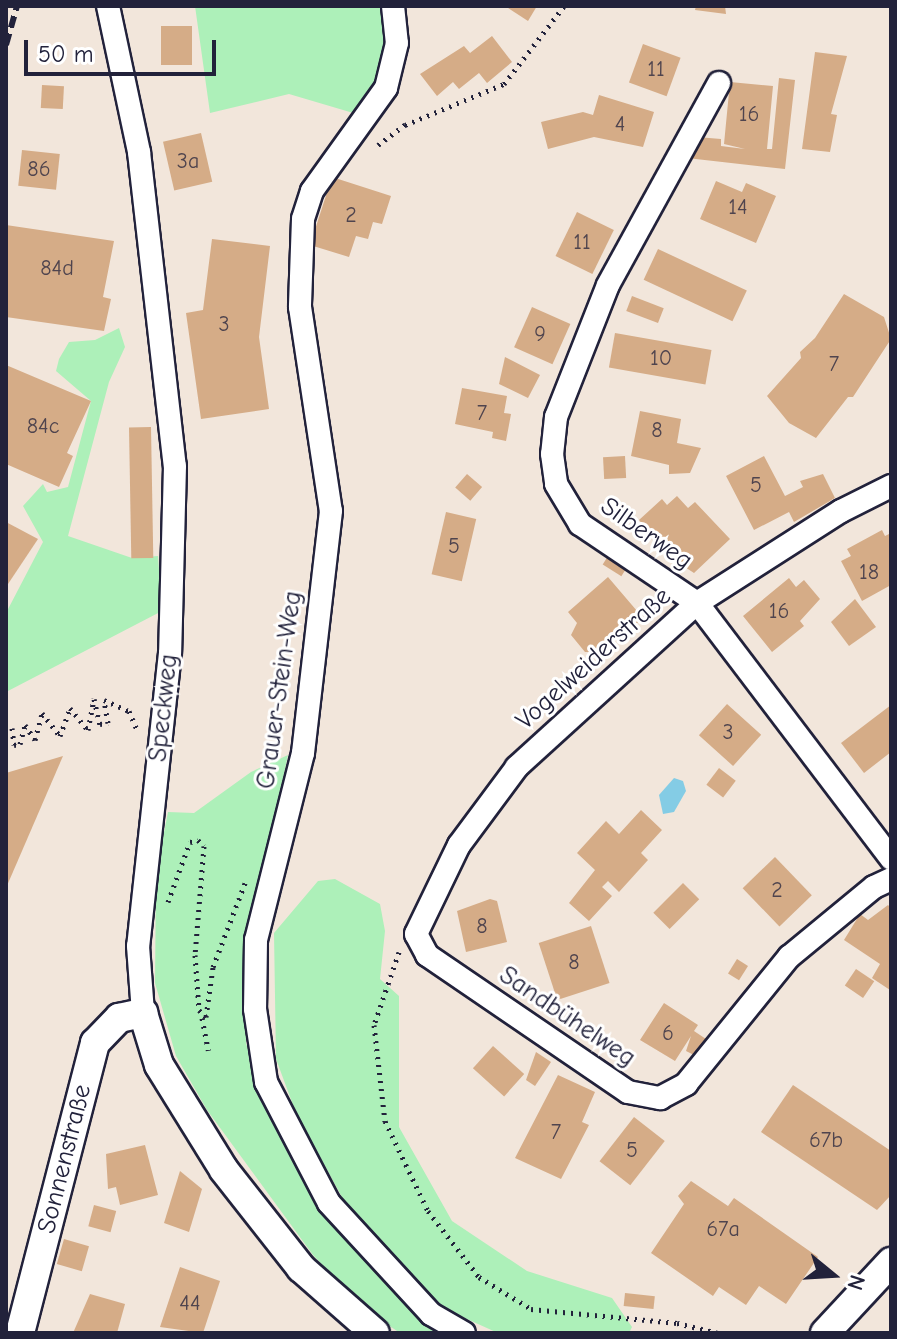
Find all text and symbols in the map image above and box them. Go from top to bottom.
scale bar [28,24,220,74]
text: 50 m [38,40,94,68]
house number: 11 [647,57,665,83]
house number: 16 [739,102,759,128]
house number: 4 [615,112,625,138]
house number: 3a [177,149,199,175]
house number: 86 [27,157,51,183]
house number: 14 [728,195,748,221]
house number: 2 [345,203,357,229]
house number: 11 [573,230,591,256]
house number: 84d [40,256,74,282]
house number: 3 [218,312,230,338]
house number: 9 [534,322,546,348]
house number: 10 [650,346,672,372]
house number: 7 [829,352,839,378]
house number: 7 [477,401,487,427]
house number: 84c [27,414,59,440]
house number: 8 [651,418,663,444]
house number: 5 [750,473,762,499]
street label: Silberweg [594,491,698,577]
house number: 5 [448,534,460,560]
house number: 18 [859,560,879,586]
street label: Vogelweiderstraße [510,581,678,737]
street label: Grauer-Stein-Weg [251,589,309,791]
house number: 16 [769,599,789,625]
street label: Speckweg [143,653,185,763]
house number: 3 [722,720,734,746]
house number: 2 [771,878,783,904]
house number: 8 [476,914,488,940]
house number: 8 [568,950,580,976]
street label: Sandbühelweg [493,960,641,1074]
house number: 6 [662,1021,674,1047]
street label: Sonnenstraße [31,1081,99,1237]
house number: 7 [551,1120,561,1146]
house number: 67b [809,1128,843,1154]
house number: 5 [626,1138,638,1164]
house number: 67a [706,1217,740,1243]
north arrow [793,1235,873,1315]
text: N [841,1272,870,1293]
house number: 44 [179,1291,201,1317]

